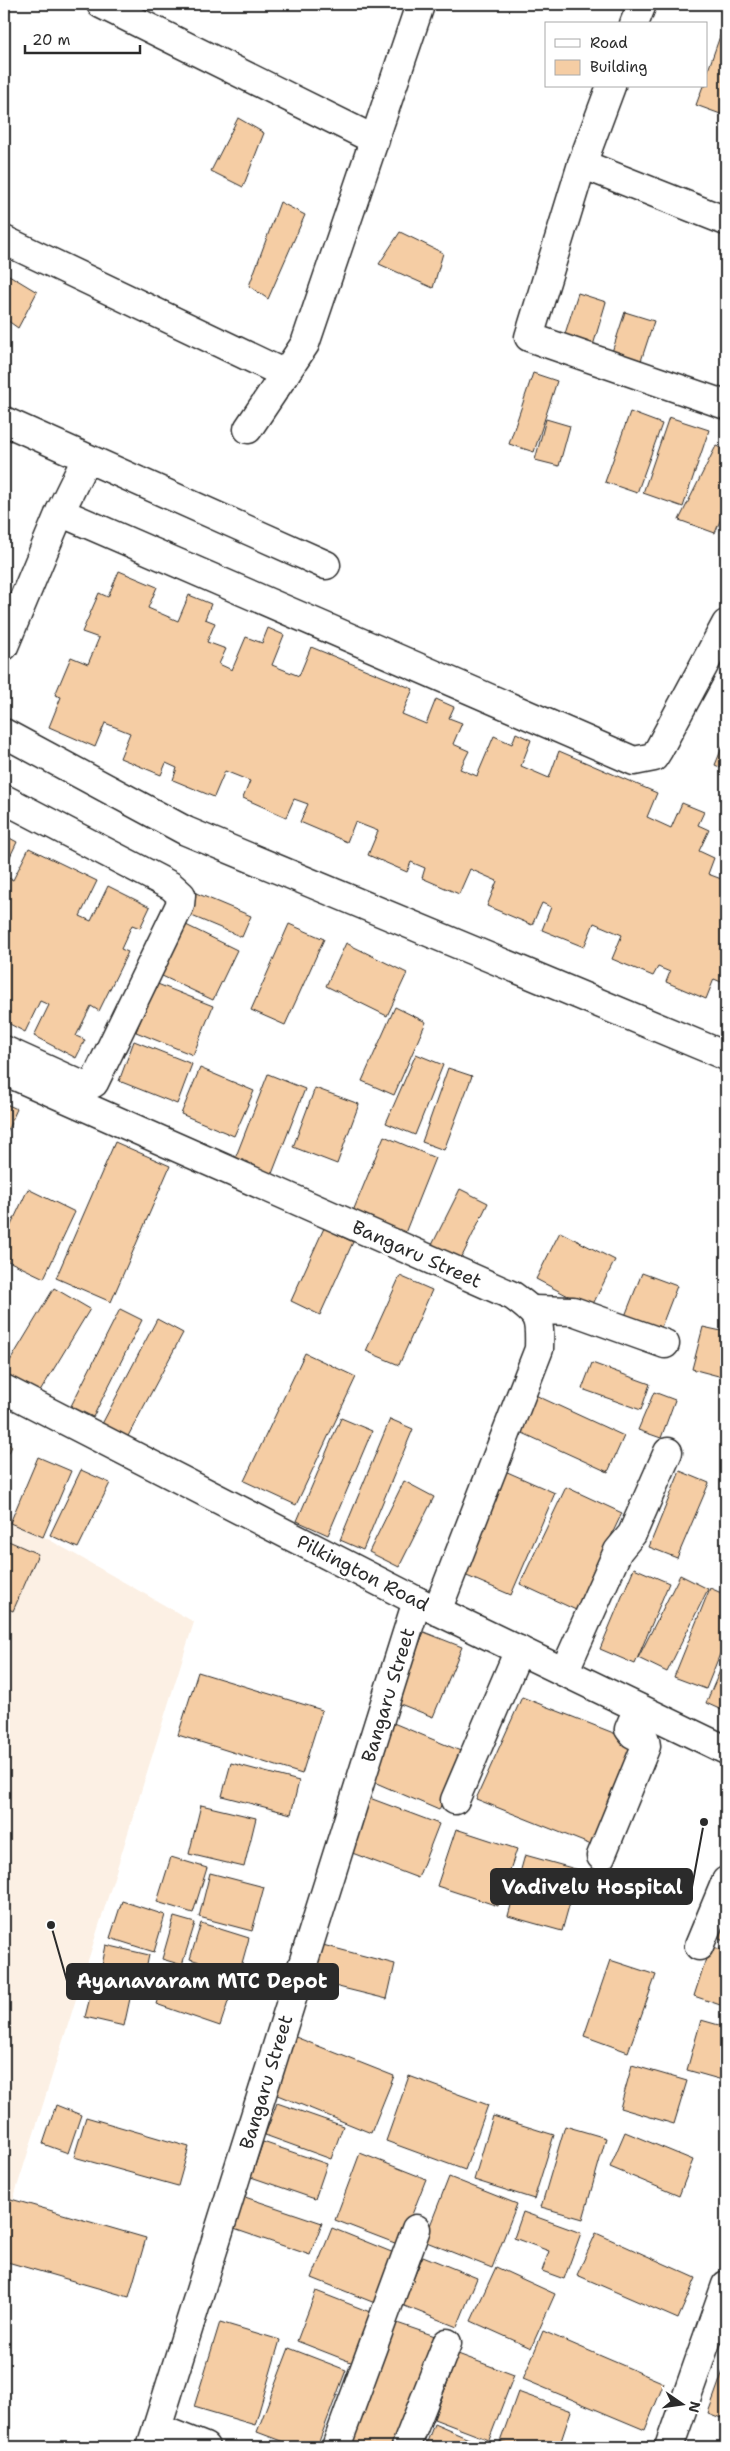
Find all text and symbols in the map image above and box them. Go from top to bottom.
scale bar [25,22,140,54]
legend [545,22,708,88]
text: 20 m [32,30,71,50]
text: Road [590,33,628,53]
text: Building [590,57,647,77]
street label: Bangaru Street [348,1214,486,1294]
street label: Pilkington Road [293,1529,433,1617]
street label: Bangaru Street [356,1625,420,1765]
callout: Vadivelu Hospital [491,1869,692,1904]
text: Vadivelu Hospital [501,1874,683,1900]
callout: Ayanavaram MTC Depot [67,1964,338,1999]
text: Ayanavaram MTC Depot [77,1968,328,1994]
street label: Bangaru Street [234,2012,298,2152]
north arrow [658,2378,708,2428]
text: N [685,2399,705,2414]

